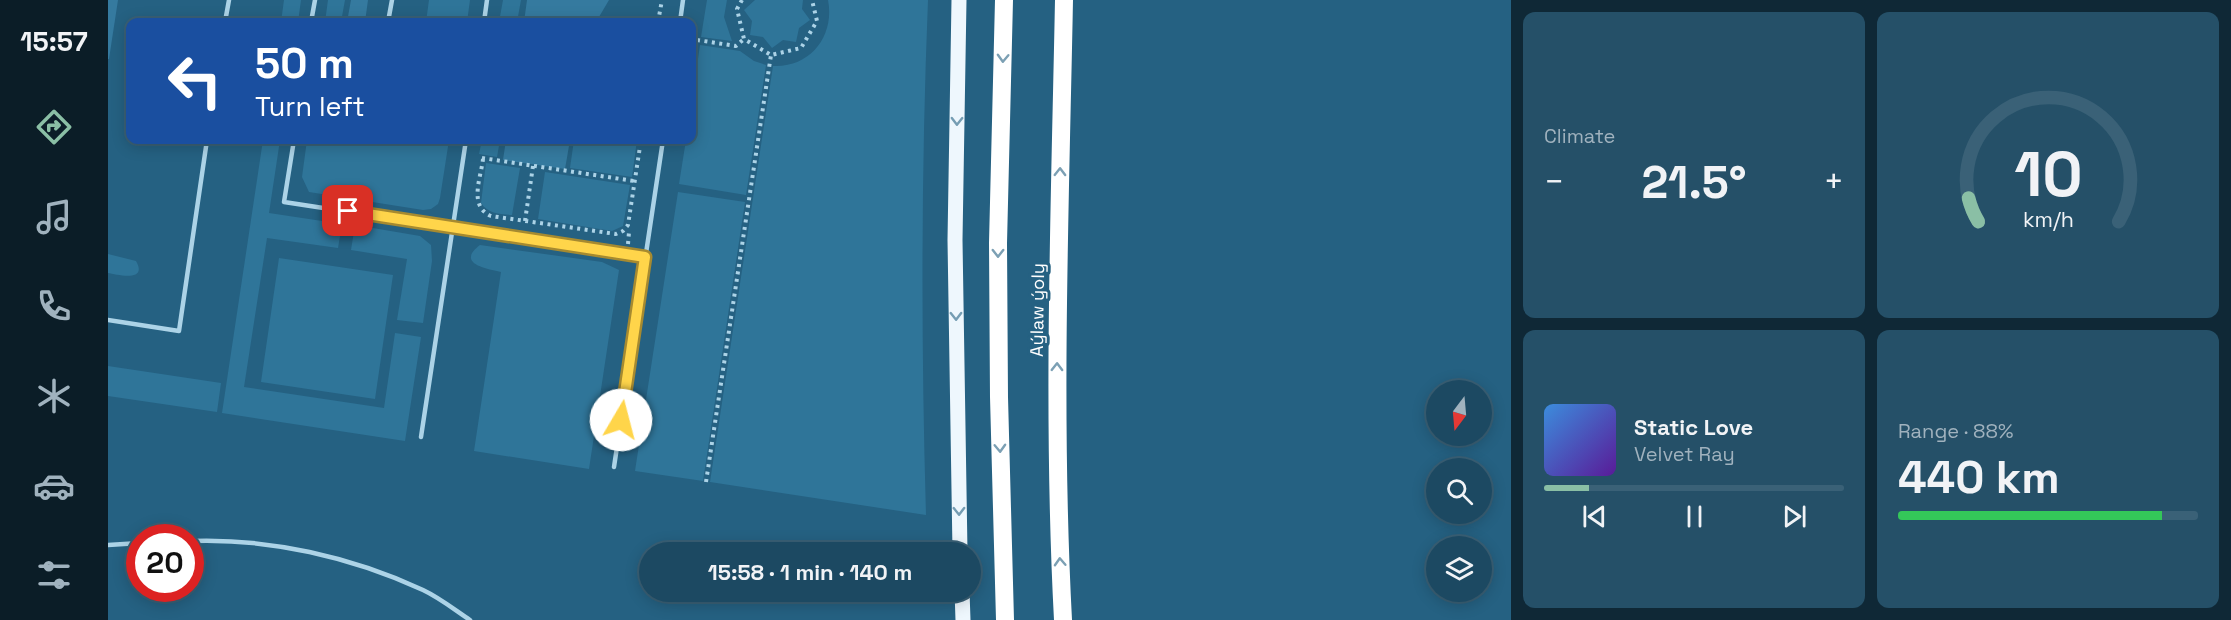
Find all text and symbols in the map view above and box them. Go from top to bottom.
text: 15:57 [20,24,88,59]
text: 50 m [255,37,354,90]
icon: left [156,42,234,120]
one-way arrow [997,54,1009,63]
text: Turn left [255,89,365,124]
icon: directions [33,106,75,148]
one-way arrow [951,117,963,126]
text: Climate [1544,123,1615,149]
text: 10 [2014,135,2082,214]
text: 21.5° [1641,154,1747,211]
text: − [1544,161,1564,203]
text: + [1824,161,1844,203]
one-way arrow [1054,167,1067,176]
pin [322,185,373,236]
icon: arrive [331,194,364,227]
icon: music [33,196,75,238]
text: km/h [2022,206,2074,233]
one-way arrow [992,249,1004,258]
street label: Aýlaw ýoly [1025,263,1049,357]
icon: phone [33,285,75,327]
one-way arrow [950,312,962,321]
one-way arrow [1051,362,1063,371]
icon: climate [33,375,75,417]
north arrow [1426,380,1492,446]
map controls [1426,380,1492,602]
position arrow [589,388,653,452]
text: Static Love [1634,413,1753,441]
text: Range · 88% [1898,418,2013,444]
text: Velvet Ray [1634,441,1735,467]
one-way arrow [994,444,1007,453]
text: 440 km [1898,449,2060,506]
button: search [1426,458,1492,524]
icon: car [33,465,75,507]
icon: previous [1578,500,1611,533]
icon: pause [1678,500,1711,533]
icon: next [1778,500,1811,533]
one-way arrow [953,507,965,516]
speed limit sign: 20 [126,524,204,602]
button: layers [1426,536,1492,602]
icon: filters [33,554,75,596]
one-way arrow [1053,557,1066,566]
text: 15:58 · 1 min · 140 m [708,558,912,586]

